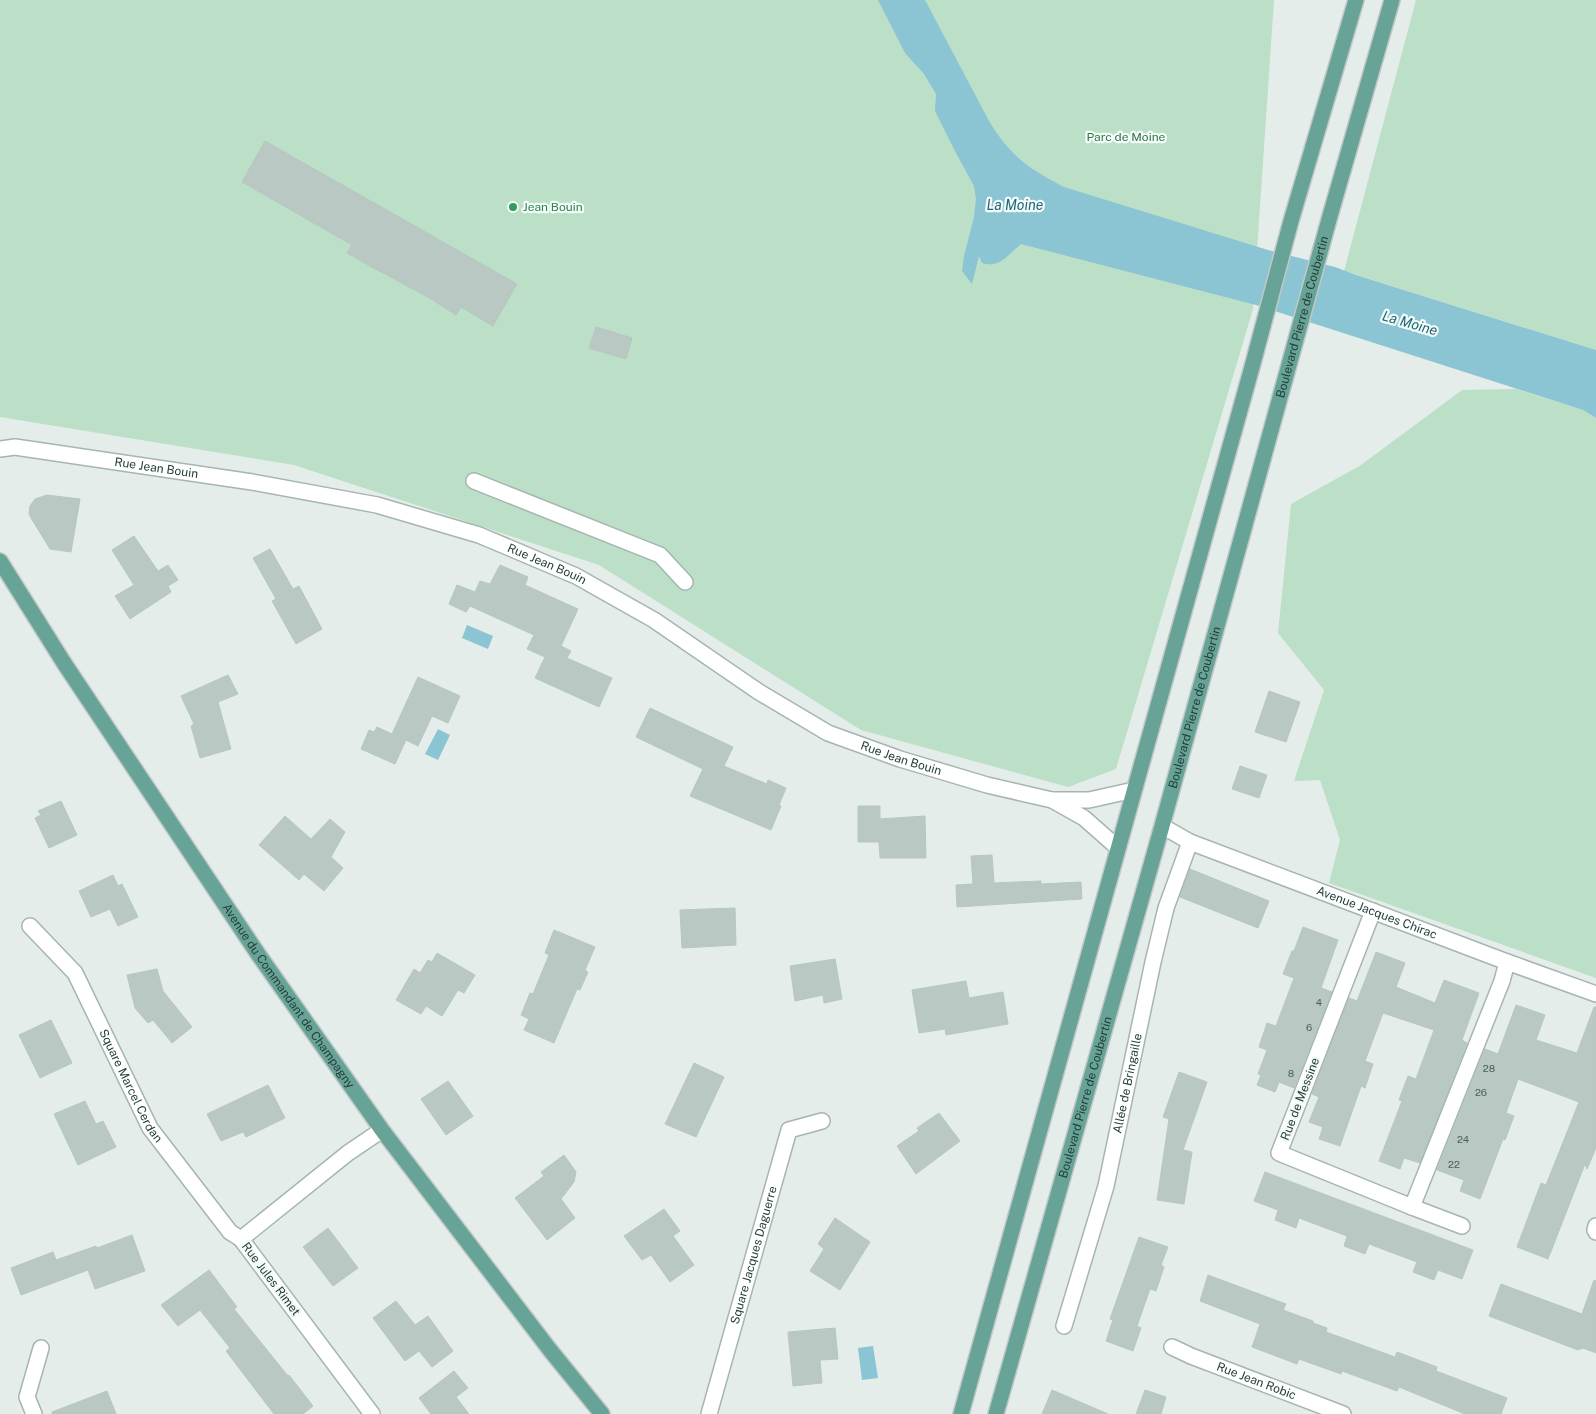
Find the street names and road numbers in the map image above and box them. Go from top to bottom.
street label: Boulevard Pierre de Coubertin [1273,234,1331,400]
street label: Rue Jean Bouin [114,455,199,481]
street label: Rue Jean Bouin [505,541,589,587]
street label: Boulevard Pierre de Coubertin [1166,625,1224,790]
street label: Rue Jean Bouin [859,738,943,778]
street label: Avenue Jacques Chirac [1315,884,1439,942]
street label: Avenue du Commandant de Champagny [219,901,358,1092]
street label: Boulevard Pierre de Coubertin [1056,1015,1115,1180]
street label: Square Marcel Cerdan [96,1027,166,1145]
street label: Allée de Bringaille [1110,1032,1145,1135]
street label: Rue de Messine [1278,1055,1322,1142]
street label: Square Jacques Daguerre [728,1184,780,1326]
street label: Rue Jules Rimet [239,1240,303,1319]
street label: Rue Jean Robic [1215,1359,1298,1402]

